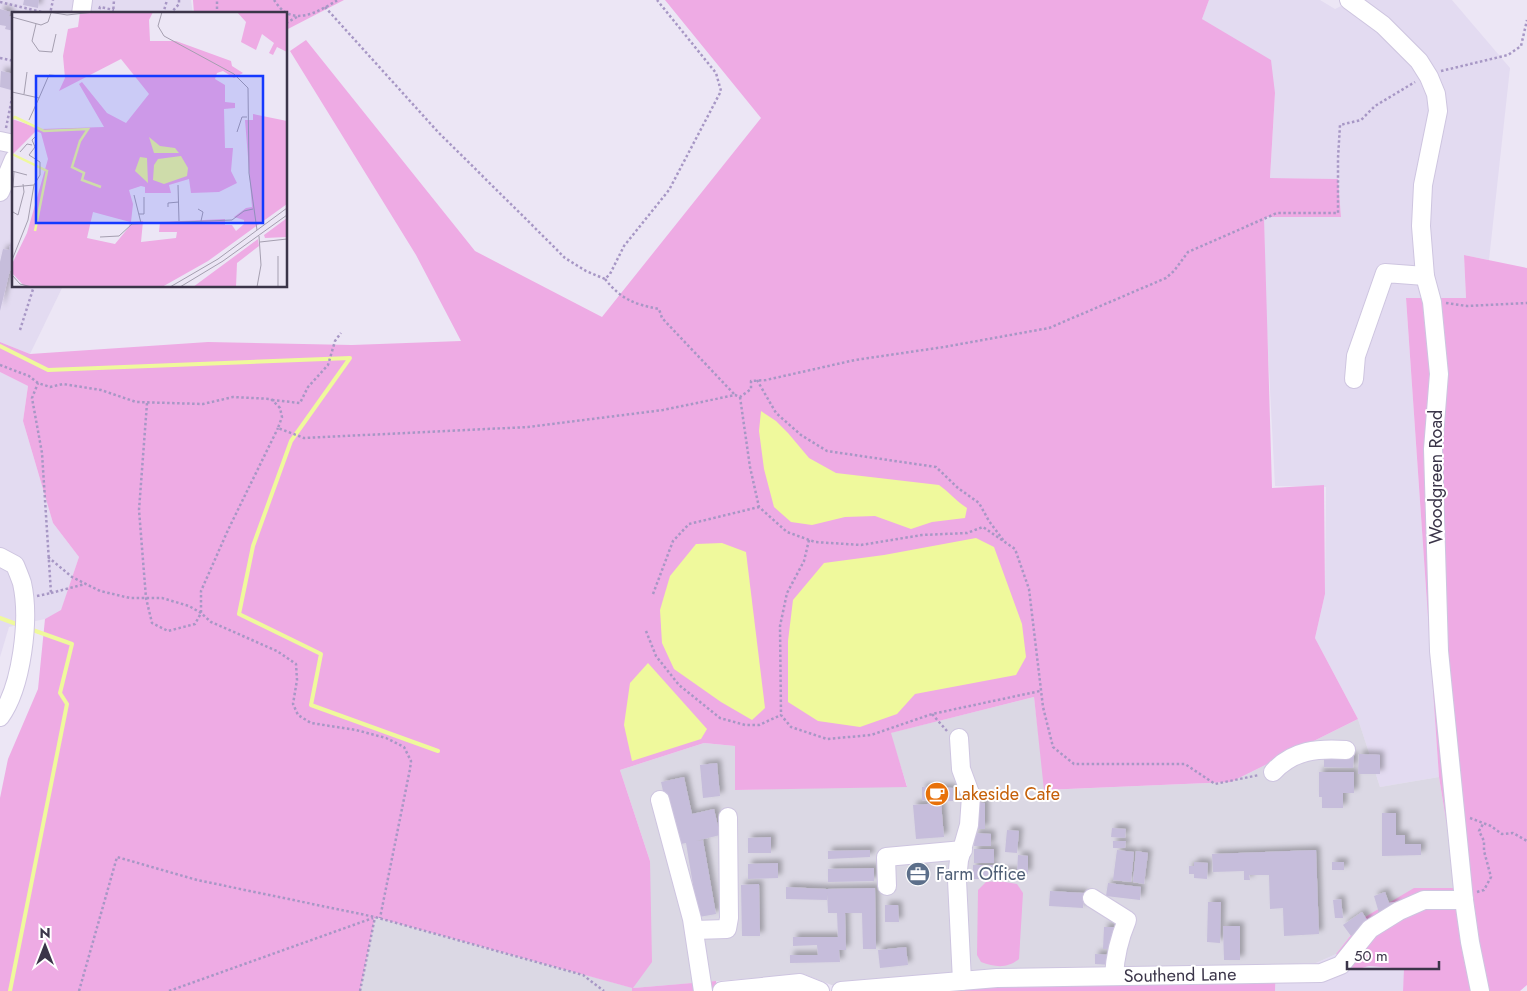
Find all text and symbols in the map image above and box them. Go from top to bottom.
inset map [12,12,288,288]
street label: Woodgreen Road [1423,410,1449,544]
cafe icon: Lakeside Cafe [924,781,950,807]
place label: Lakeside Cafe [954,781,1060,807]
office icon: Farm Office [905,861,931,887]
place label: Farm Office [936,861,1026,887]
north arrow [20,921,70,971]
text: N [39,923,51,943]
scale bar [1347,938,1440,970]
text: 50 m [1354,945,1388,967]
street label: Southend Lane [1123,961,1237,989]

